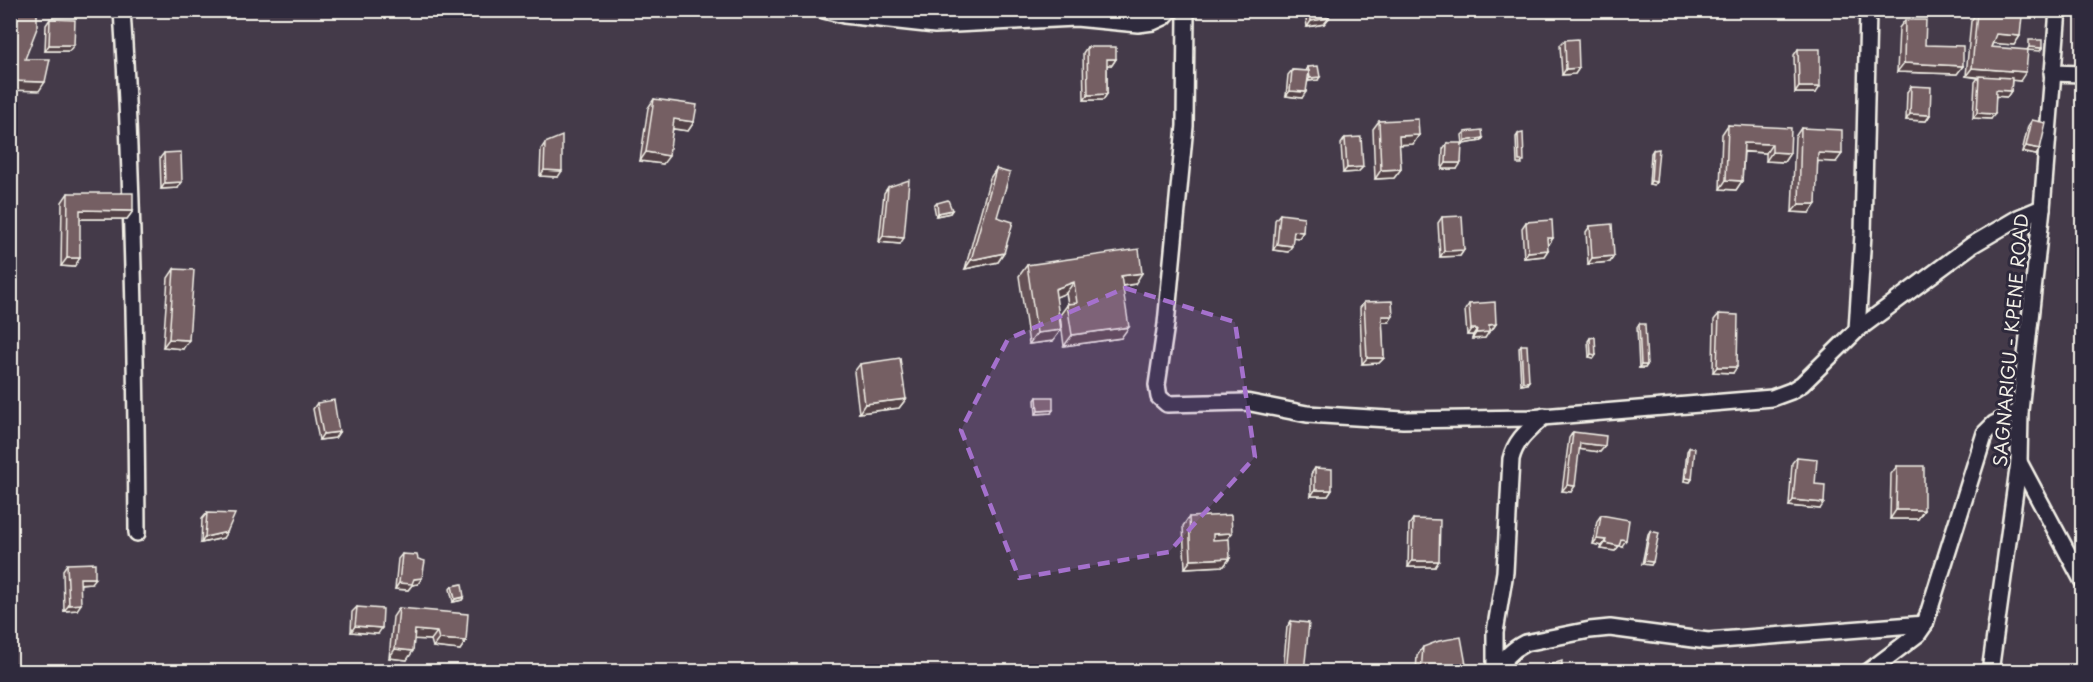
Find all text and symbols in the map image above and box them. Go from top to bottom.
street label: SAGNARIGU - KPENE ROAD [1985,212,2035,468]

